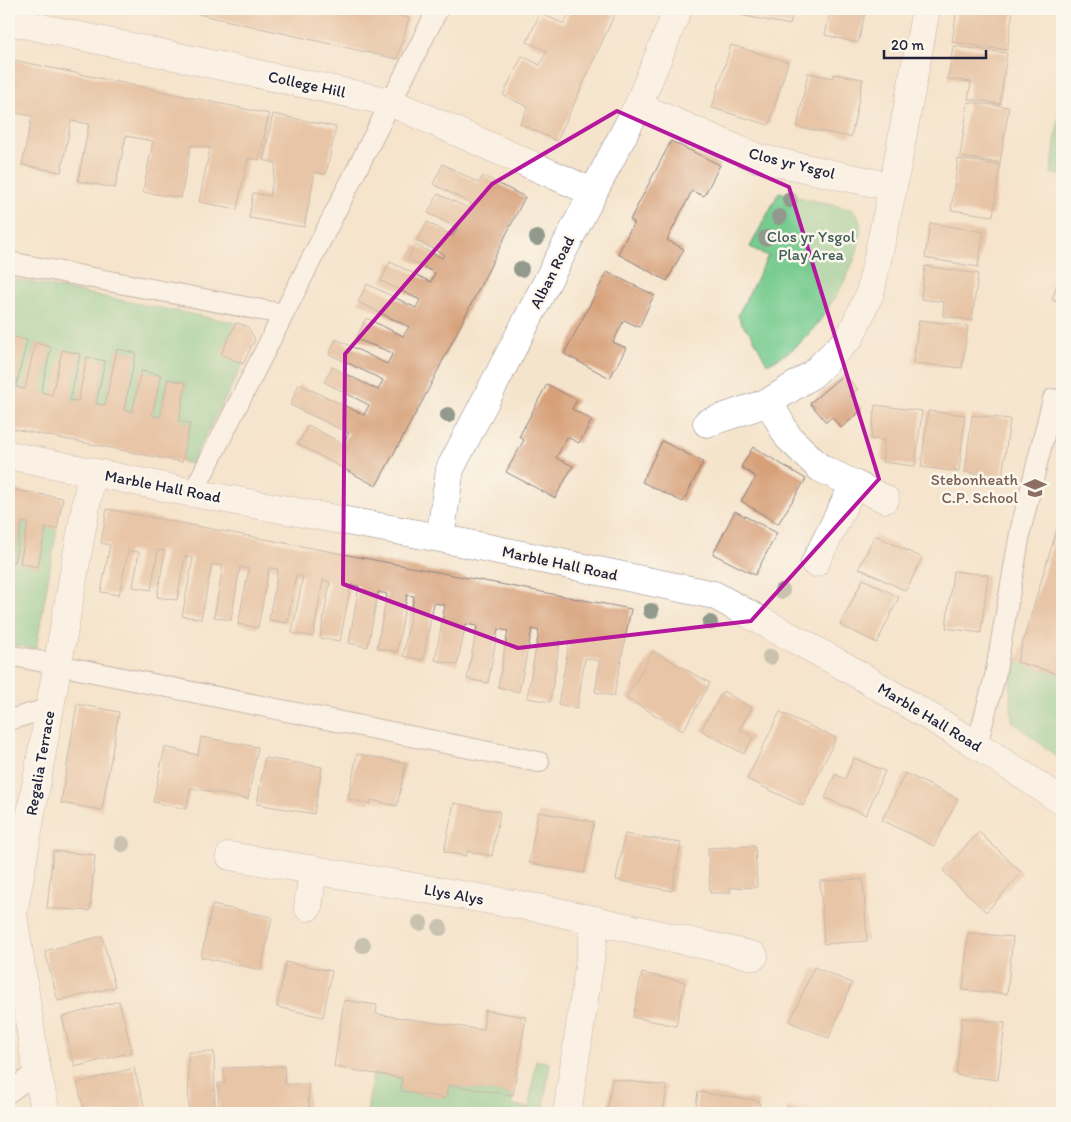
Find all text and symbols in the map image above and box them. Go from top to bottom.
scale bar [884,28,986,60]
text: 20 m [891,36,925,54]
street label: College Hill [266,67,348,102]
street label: Clos yr Ysgol [747,143,838,183]
park label: Clos yr Ysgol Play Area [767,227,856,264]
street label: Alban Road [526,232,578,312]
street label: Marble Hall Road [103,465,223,507]
place label: Stebonheath C.P. School [931,470,1018,507]
school or university icon: Stebonheath C.P. School [1022,475,1048,501]
street label: Marble Hall Road [500,541,620,585]
street label: Marble Hall Road [875,678,986,756]
street label: Regalia Terrace [21,709,59,817]
street label: Llys Alys [423,879,485,909]

